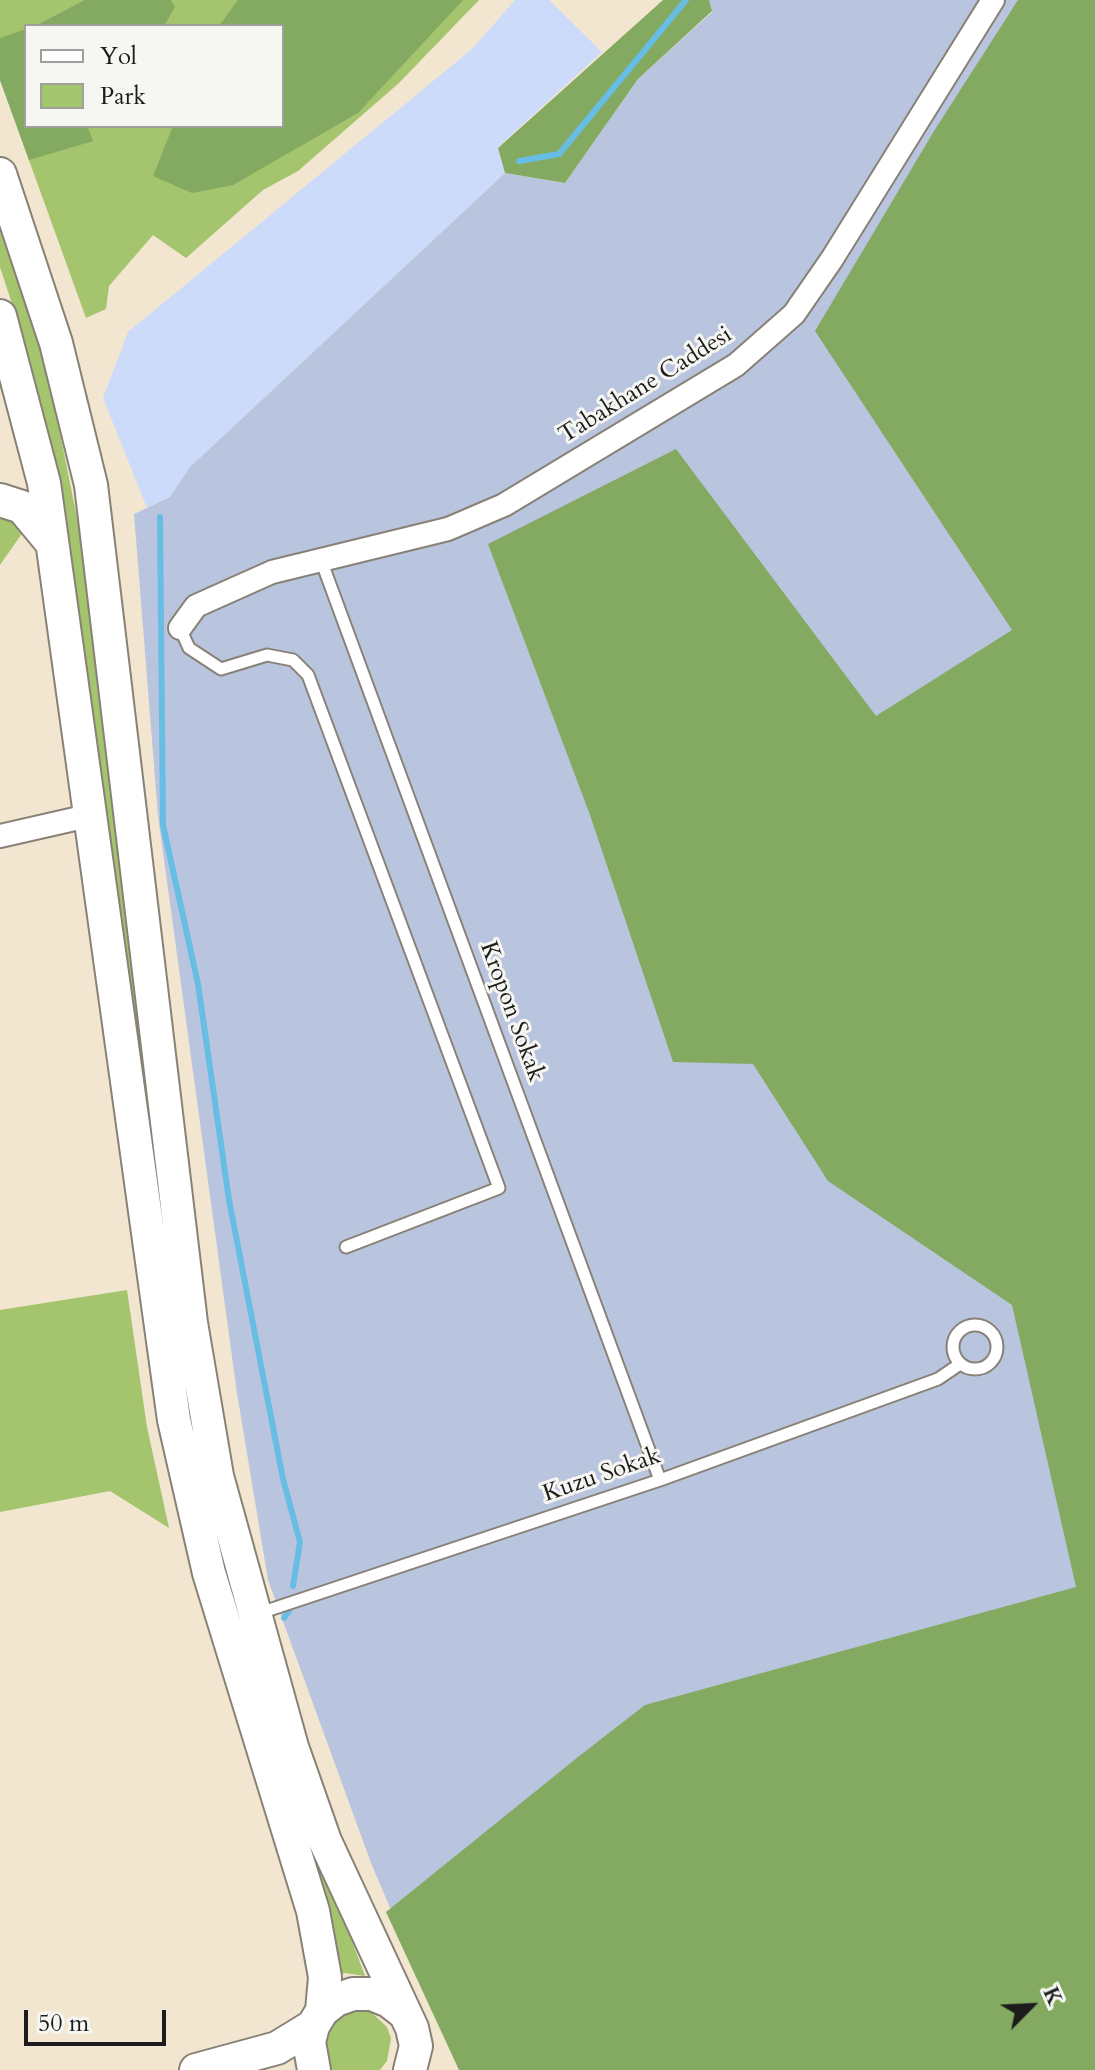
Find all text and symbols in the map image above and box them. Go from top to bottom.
legend [24,24,284,128]
text: Yol [100,40,137,73]
text: Park [100,80,146,113]
street label: Tabakhane Caddesi [554,321,738,451]
street label: Kropon Sokak [472,938,550,1086]
street label: Kuzu Sokak [539,1442,665,1510]
north arrow [991,1966,1071,2046]
text: K [1036,1982,1070,2010]
scale bar [28,1994,170,2044]
text: 50 m [38,2007,89,2040]

